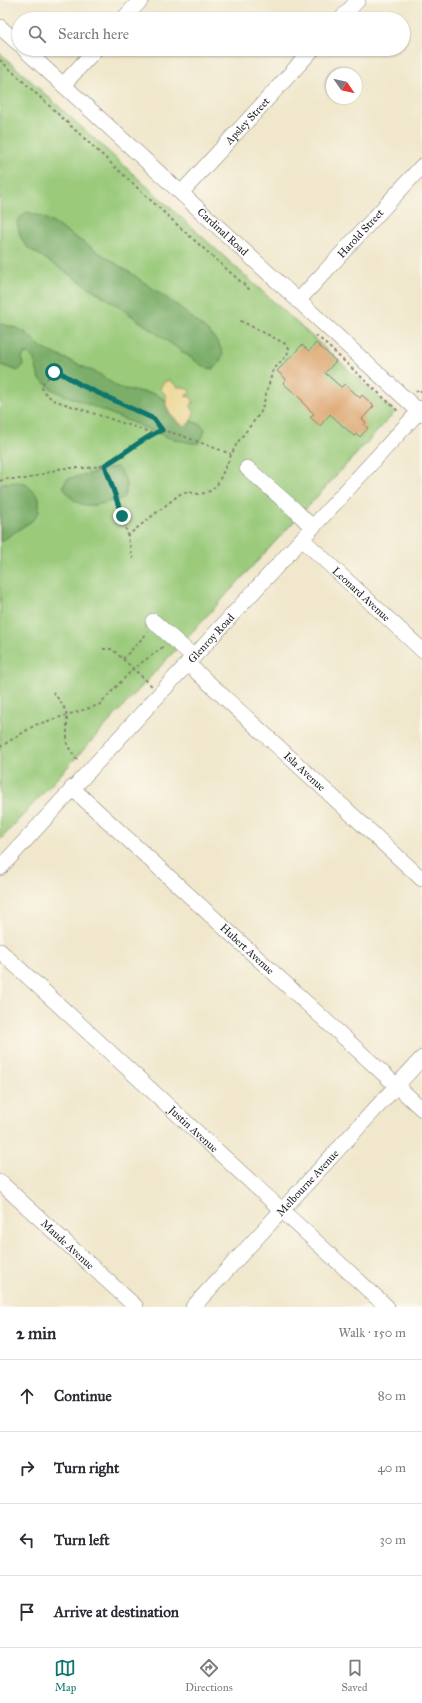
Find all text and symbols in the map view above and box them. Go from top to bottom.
search box [12,12,410,56]
icon: search [26,23,48,45]
text: Search here [58,25,129,43]
north arrow [326,68,362,104]
street label: Apsley Street [222,95,272,148]
street label: Cardinal Road [195,205,251,259]
street label: Harold Street [335,206,386,261]
route start [45,363,63,381]
route end [113,507,131,525]
street label: Leonard Avenue [330,564,393,625]
street label: Glenroy Road [185,611,237,666]
street label: Isla Avenue [281,749,328,794]
street label: Hubert Avenue [217,921,277,978]
street label: Justin Avenue [164,1103,221,1156]
street label: Melbourne Avenue [274,1147,342,1219]
street label: Maude Avenue [38,1217,97,1273]
text: 2 min [16,1323,56,1344]
text: Walk · 150 m [338,1325,406,1341]
icon: ahead [16,1385,38,1407]
text: Continue [54,1387,112,1405]
text: 80 m [378,1388,406,1404]
icon: right [16,1457,38,1479]
text: Turn right [54,1459,119,1477]
text: 40 m [377,1460,406,1476]
icon: left [16,1529,38,1551]
text: Turn left [54,1531,110,1549]
text: 30 m [380,1532,406,1548]
icon: arrive [16,1601,38,1623]
text: Arrive at destination [54,1603,179,1621]
tab: Map [54,1657,76,1694]
tab: Directions [185,1657,233,1694]
tab: Saved [341,1657,368,1694]

